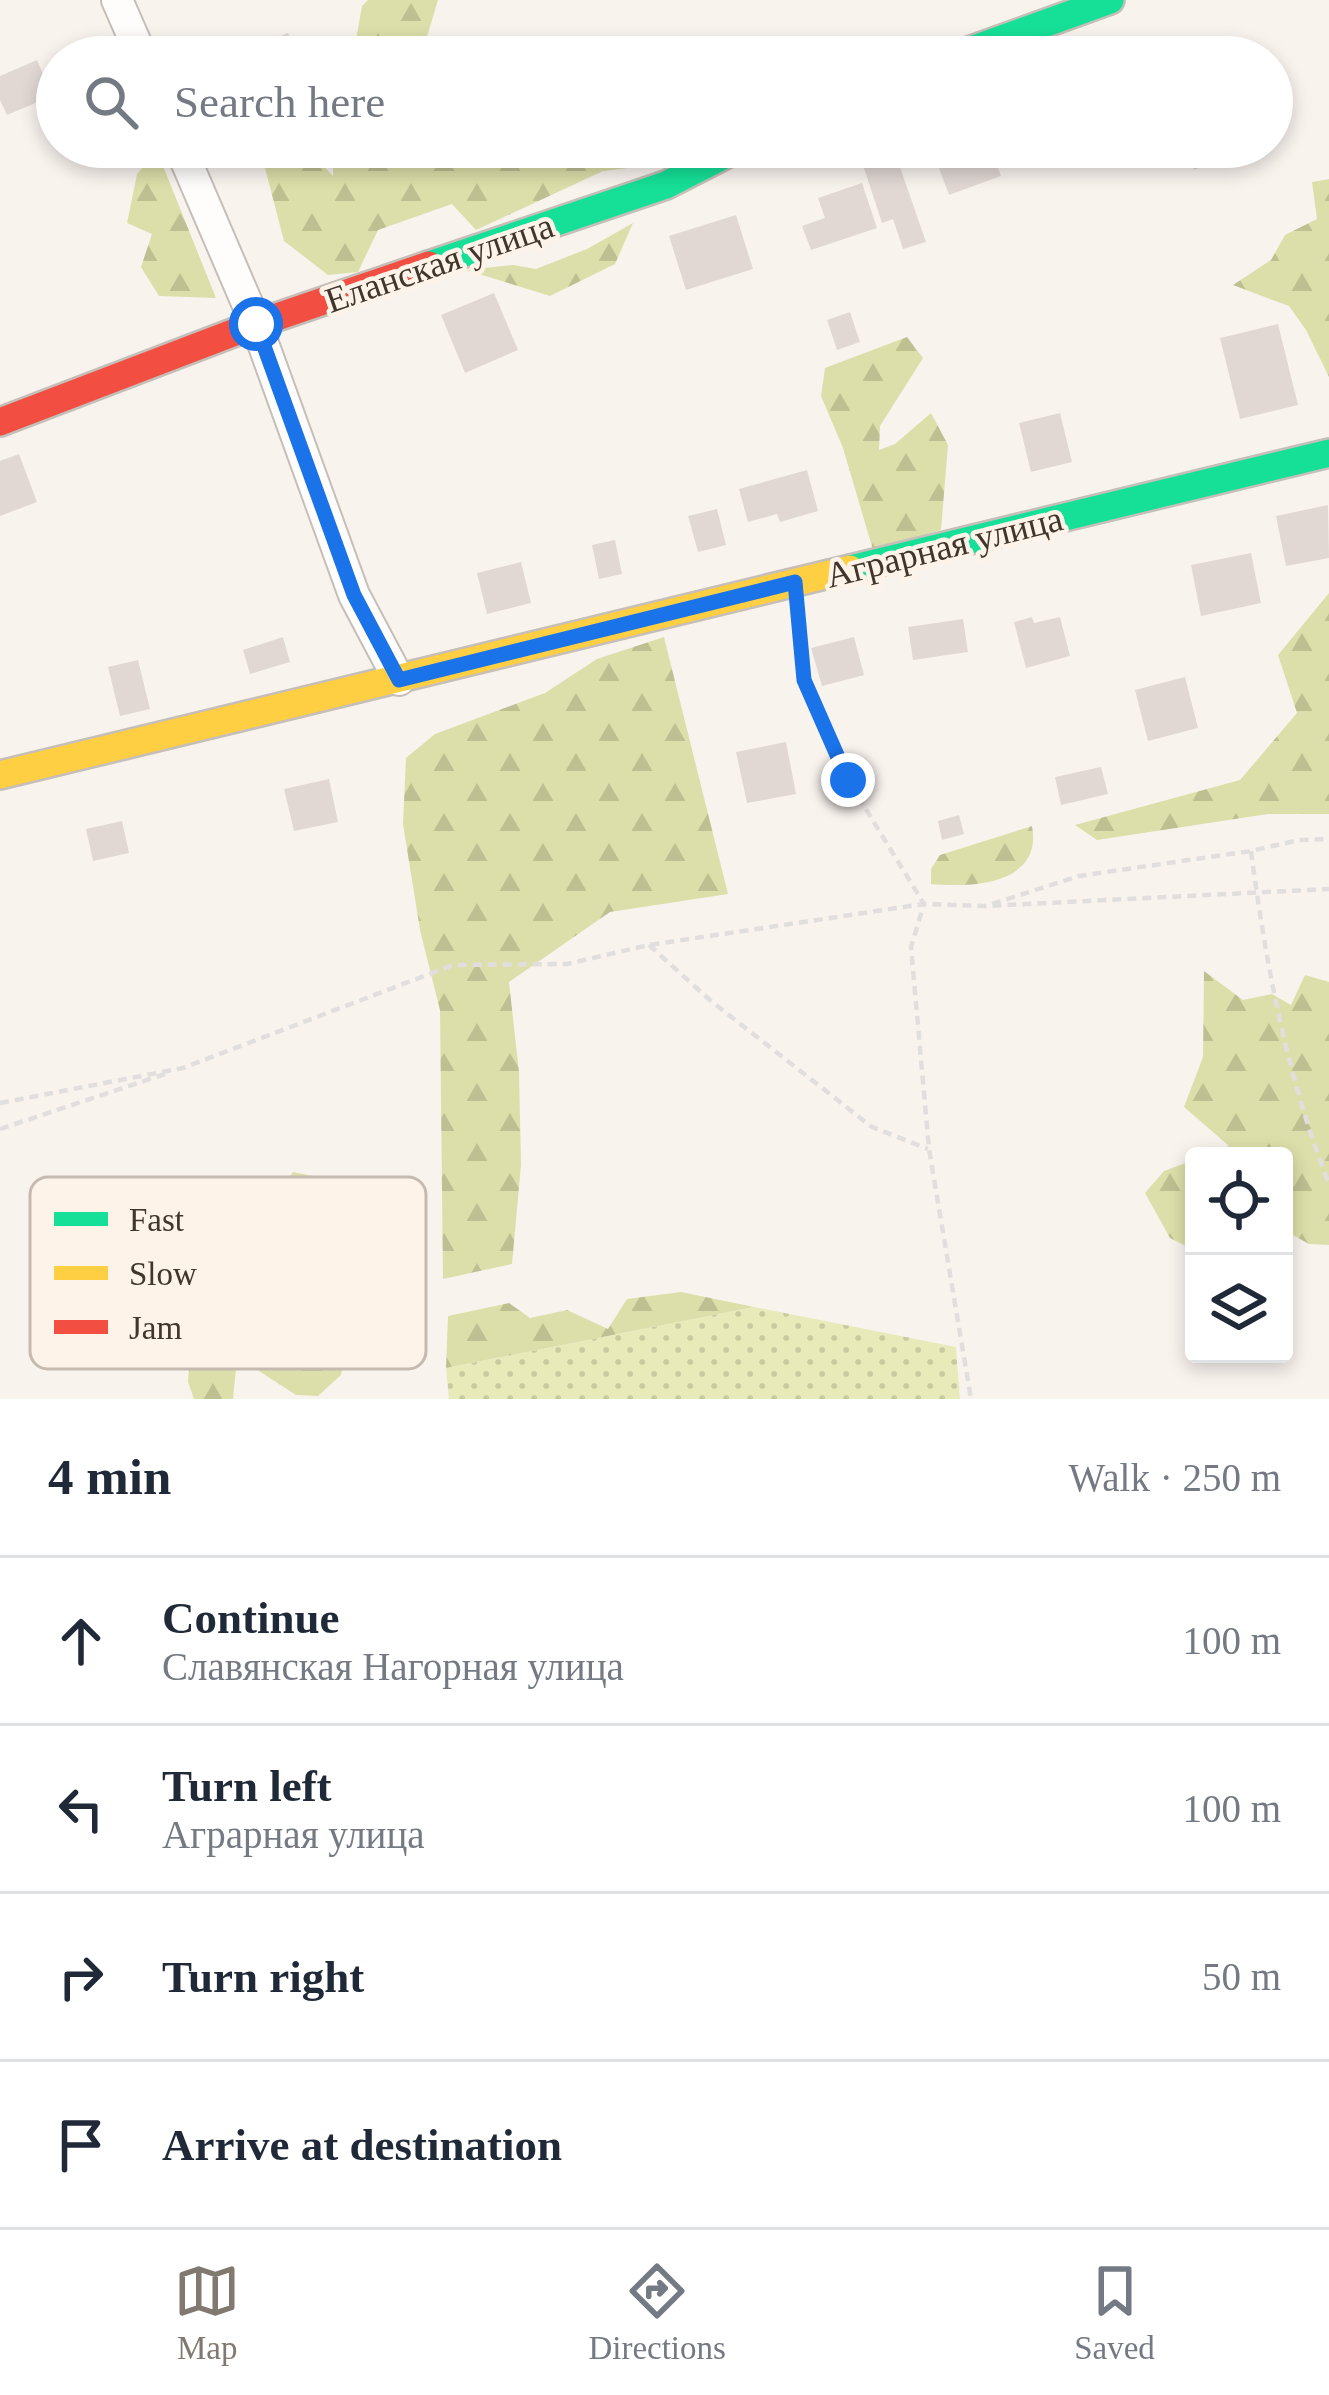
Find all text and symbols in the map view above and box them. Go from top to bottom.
search box [36,36,1293,168]
icon: search [78,69,144,135]
text: Search here [174,77,385,127]
street label: Еланская улица [320,205,559,321]
route start [229,297,283,351]
street label: Аграрная улица [822,498,1067,596]
route end [821,753,875,807]
map controls [1185,1147,1293,1363]
button: locate [1185,1147,1293,1255]
legend [30,1177,426,1369]
text: Fast [129,1202,184,1238]
button: layers [1185,1255,1293,1363]
text: Slow [129,1256,197,1292]
text: Jam [129,1310,182,1346]
text: 4 min [48,1449,171,1505]
text: Walk · 250 m [1069,1456,1281,1499]
text: Continue [162,1593,340,1643]
icon: ahead [48,1608,114,1674]
text: 100 m [1182,1619,1281,1662]
text: Славянская Нагорная улица [162,1645,624,1688]
text: Turn left [162,1761,332,1811]
icon: left [48,1776,114,1842]
text: 100 m [1182,1787,1281,1830]
text: Аграрная улица [162,1813,425,1856]
icon: right [48,1944,114,2010]
text: Turn right [162,1952,364,2002]
text: 50 m [1202,1955,1281,1998]
icon: arrive [48,2112,114,2178]
text: Arrive at destination [162,2120,562,2170]
tab: Map [174,2258,240,2367]
tab: Directions [588,2258,726,2367]
tab: Saved [1074,2258,1155,2367]

